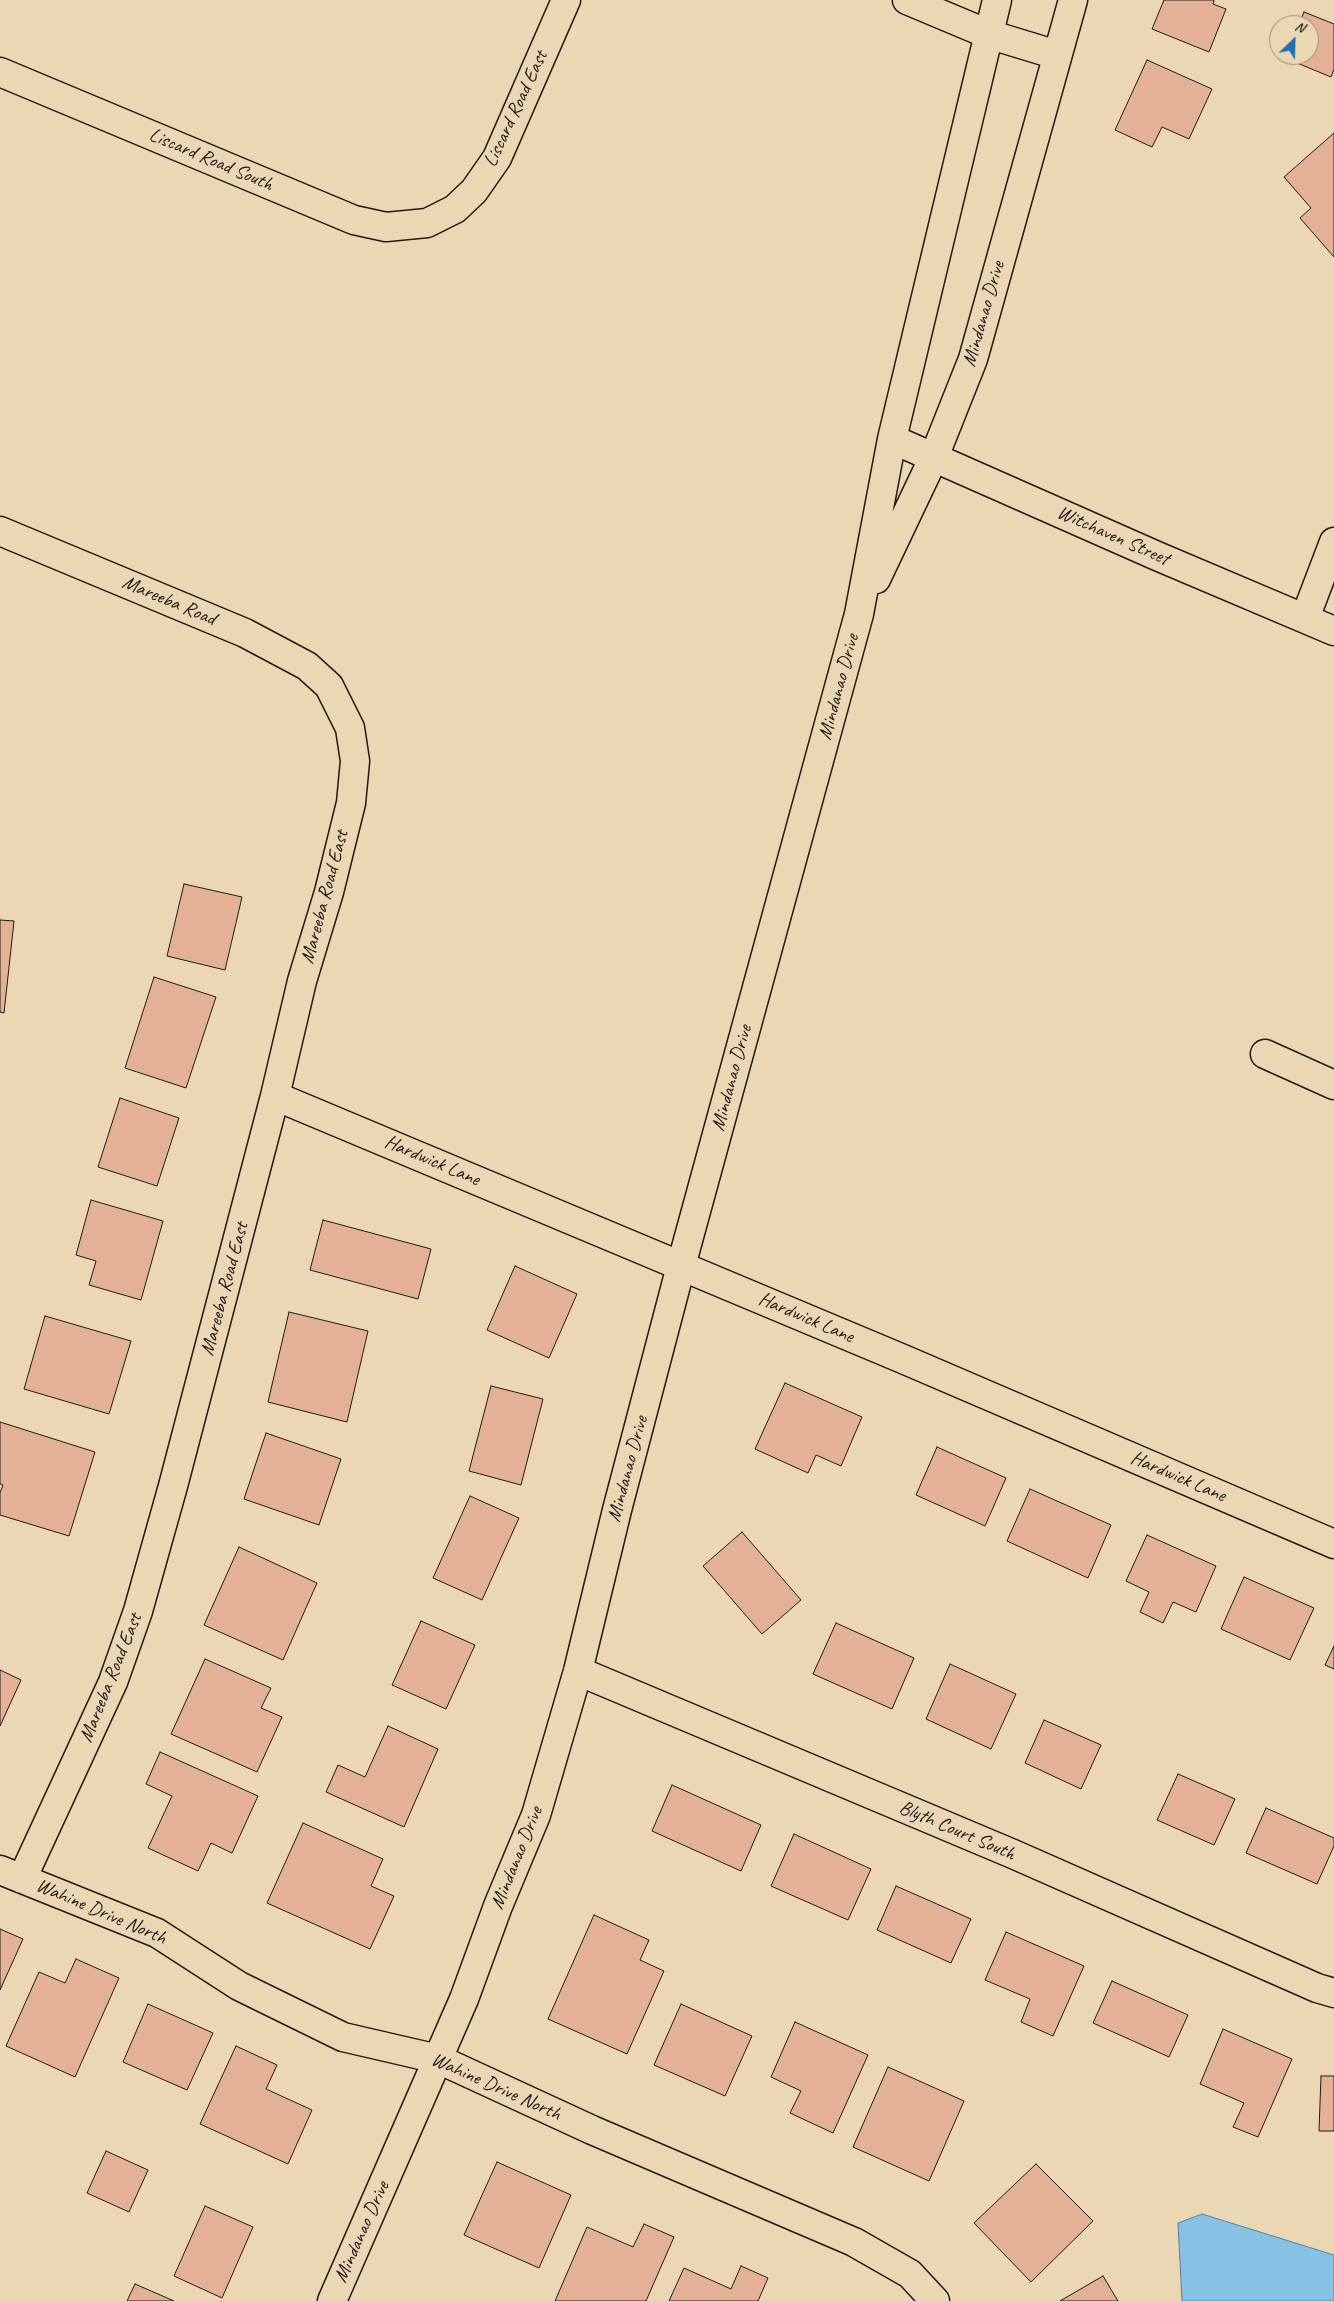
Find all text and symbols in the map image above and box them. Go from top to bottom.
north arrow [1269,15,1319,65]
text: N [1292,17,1307,36]
street label: Liscard Road East [479,47,553,171]
street label: Liscard Road South [145,123,277,197]
street label: Mindanao Drive [958,259,1010,369]
street label: Witchaven Street [1053,501,1173,571]
street label: Mareeba Road [119,571,219,631]
street label: Mindanao Drive [813,632,865,742]
street label: Mareeba Road East [296,828,354,966]
street label: Mindanao Drive [706,1023,758,1133]
street label: Hardwick Lane [381,1130,483,1192]
street label: Mareeba Road East [196,1220,254,1358]
street label: Hardwick Lane [755,1287,857,1349]
street label: Mindanao Drive [602,1414,654,1524]
street label: Hardwick Lane [1127,1446,1229,1508]
street label: Mareeba Road East [74,1610,148,1746]
street label: Blyth Court South [895,1796,1019,1866]
street label: Mindanao Drive [486,1803,548,1913]
street label: Wahine Drive North [32,1874,170,1950]
street label: Wahine Drive North [428,2048,564,2126]
street label: Mindanao Drive [329,2178,395,2286]

